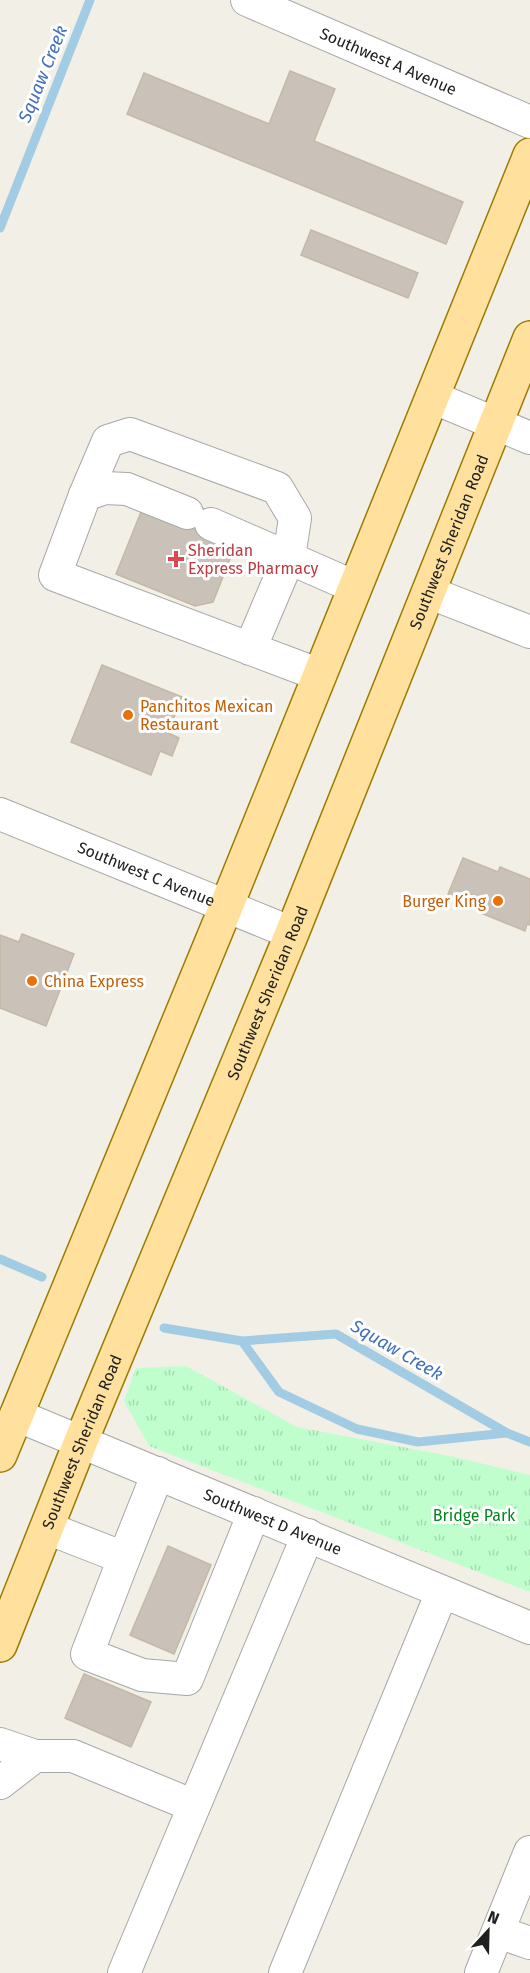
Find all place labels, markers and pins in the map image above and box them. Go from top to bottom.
place label: Sheridan Express Pharmacy [188,541,319,578]
marker: Sheridan Express Pharmacy [169,552,183,566]
place label: Panchitos Mexican Restaurant [140,697,274,734]
marker: Panchitos Mexican Restaurant [121,708,135,722]
place label: Burger King [402,892,487,911]
marker: Burger King [491,894,505,908]
place label: China Express [44,972,144,991]
marker: China Express [25,974,39,988]

